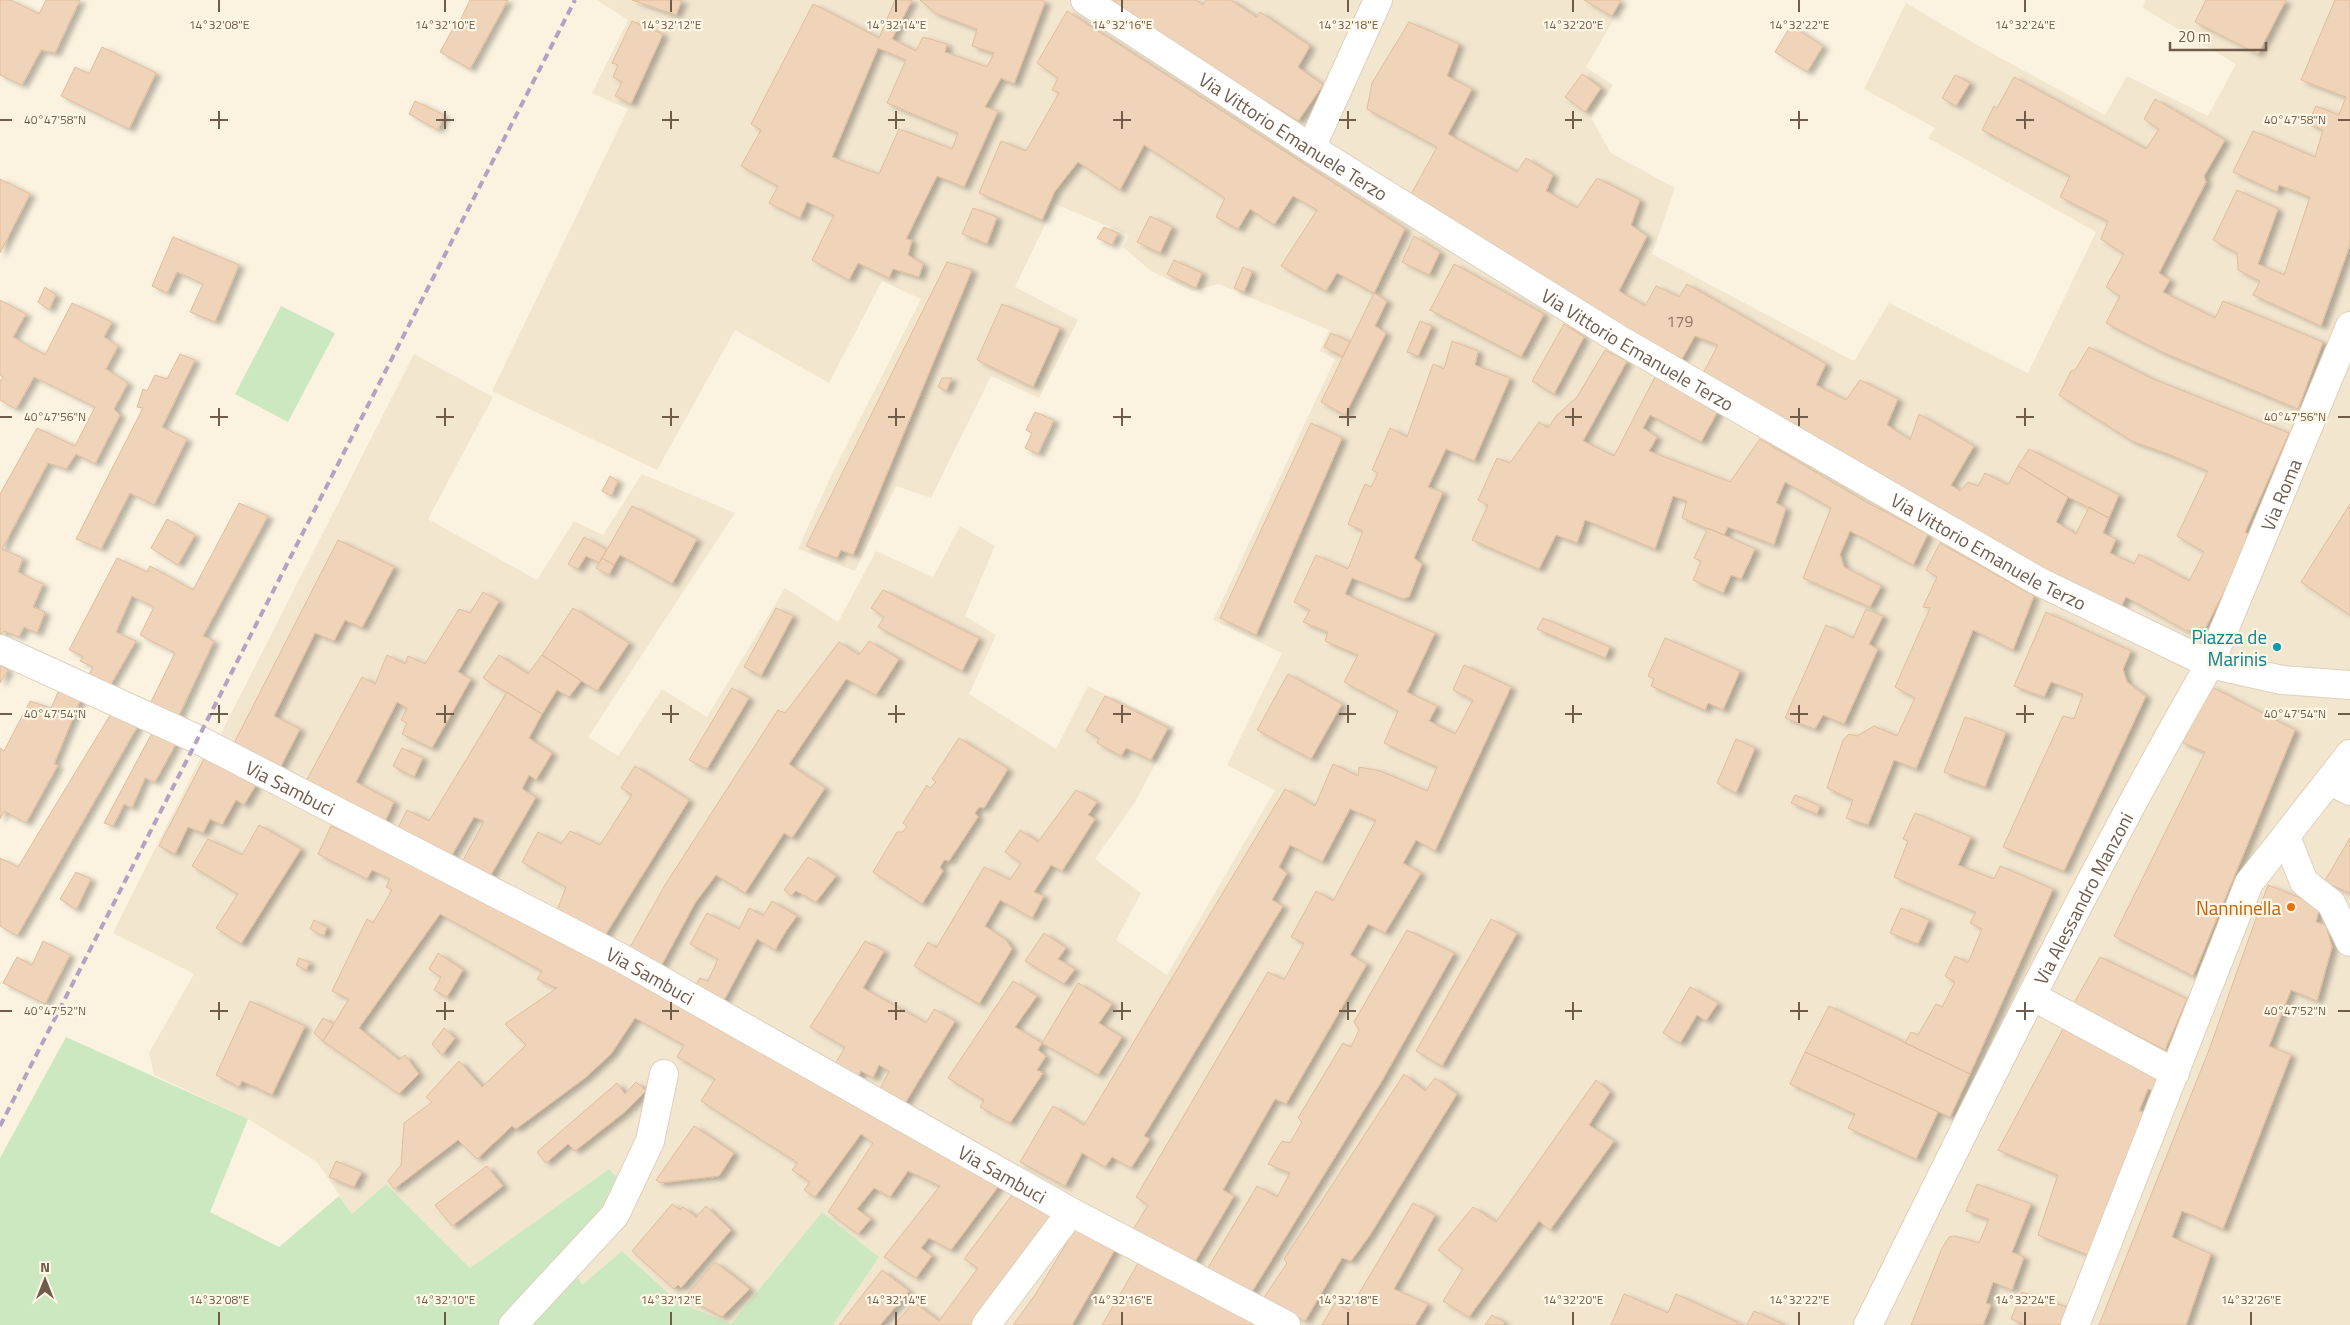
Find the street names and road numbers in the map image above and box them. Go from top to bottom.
street label: Via Vittorio Emanuele Terzo [1193,64,1394,207]
street label: Via Vittorio Emanuele Terzo [1536,280,1740,417]
street label: Via Roma [2252,453,2308,535]
street label: Via Vittorio Emanuele Terzo [1886,485,2091,617]
street label: Via Sambuci [241,752,341,823]
street label: Via Alessandro Manzoni [2026,806,2140,989]
street label: Via Sambuci [602,938,700,1011]
street label: Via Sambuci [953,1137,1052,1210]

